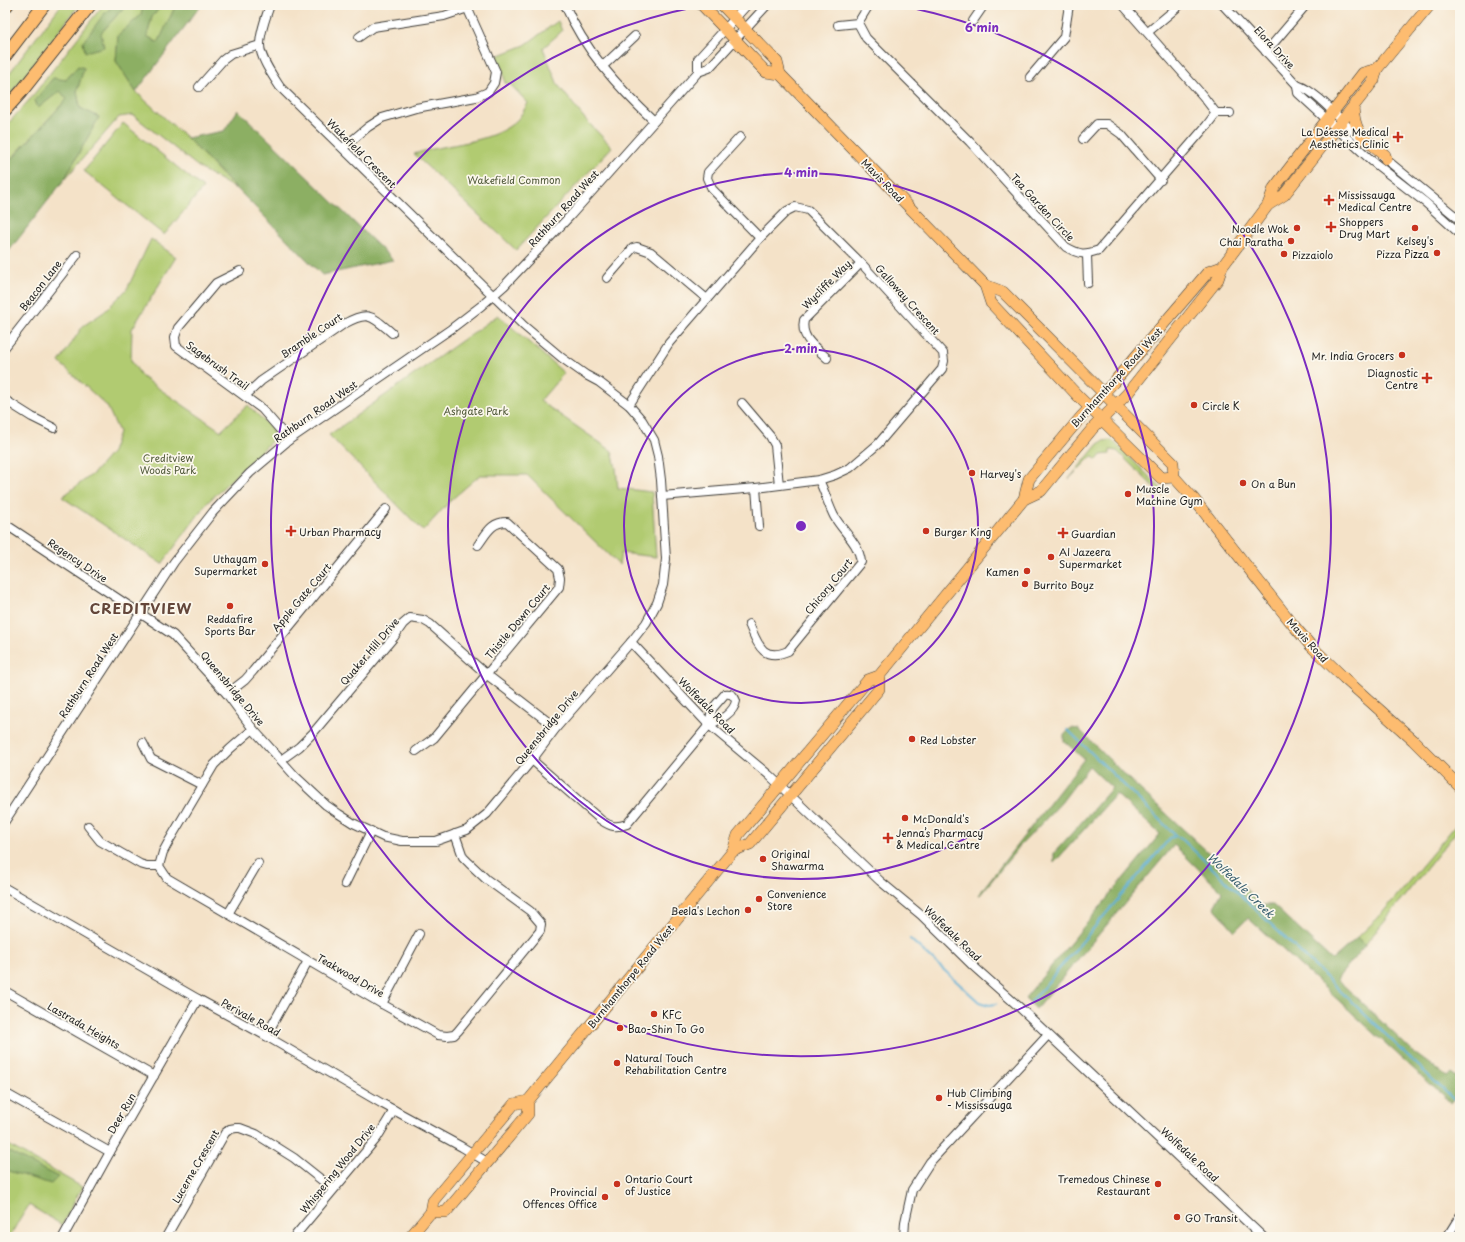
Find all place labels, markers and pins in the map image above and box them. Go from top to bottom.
place label: La Déesse Medical Aesthetics Clinic [1301,124,1389,151]
marker: La Déesse Medical Aesthetics Clinic [1392,131,1404,143]
place label: Mississauga Medical Centre [1338,187,1412,214]
marker: Mississauga Medical Centre [1323,194,1335,206]
place label: Shoppers Drug Mart [1339,214,1390,241]
place label: Noodle Wok [1232,221,1290,236]
marker: Shoppers Drug Mart [1326,222,1336,232]
marker: Noodle Wok [1292,223,1302,233]
marker: Kelsey's [1410,223,1420,233]
place label: Kelsey's [1396,233,1434,248]
place label: Chai Paratha [1219,234,1283,249]
marker: Chai Paratha [1286,236,1296,246]
place label: Pizza Pizza [1376,246,1430,261]
place label: Pizzaiolo [1292,247,1334,262]
marker: Pizza Pizza [1432,248,1442,258]
marker: Pizzaiolo [1279,249,1289,259]
place label: Mr. India Grocers [1311,348,1394,363]
marker: Mr. India Grocers [1397,350,1407,360]
place label: Diagnostic Centre [1367,365,1418,392]
marker: Diagnostic Centre [1421,372,1433,384]
place label: Circle K [1202,398,1240,413]
marker: Circle K [1189,400,1199,410]
place label: Harvey's [980,466,1022,481]
marker: Harvey's [967,468,977,478]
place label: On a Bun [1251,476,1296,491]
marker: On a Bun [1238,478,1248,488]
place label: Muscle Machine Gym [1136,481,1203,508]
marker: Muscle Machine Gym [1123,489,1133,499]
centre of rings [794,519,808,533]
place label: Urban Pharmacy [299,524,382,539]
place label: Burger King [934,524,992,539]
marker: Urban Pharmacy [286,526,296,536]
marker: Burger King [921,526,931,536]
place label: Guardian [1071,526,1116,541]
marker: Guardian [1058,528,1068,538]
place label: Al Jazeera Supermarket [1059,544,1122,571]
place label: Uthayam Supermarket [194,551,257,578]
marker: Al Jazeera Supermarket [1046,552,1056,562]
marker: Uthayam Supermarket [260,559,270,569]
place label: Kamen [986,564,1019,579]
marker: Kamen [1022,566,1032,576]
place label: Burrito Boyz [1033,577,1094,593]
marker: Burrito Boyz [1020,579,1030,589]
marker: Reddafire Sports Bar [225,601,235,611]
place label: Reddafire Sports Bar [204,611,256,638]
place label: Red Lobster [920,732,976,747]
marker: Red Lobster [907,734,917,744]
place label: McDonald's [913,811,970,826]
marker: McDonald's [900,813,910,823]
place label: Jenna’s Pharmacy & Medical Centre [896,825,983,852]
marker: Jenna’s Pharmacy & Medical Centre [883,833,893,843]
place label: Original Shawarma [771,846,825,873]
marker: Original Shawarma [758,854,768,864]
place label: Convenience Store [767,886,827,913]
marker: Convenience Store [754,894,764,904]
place label: Beela's Lechon [671,903,740,918]
marker: Beela's Lechon [743,905,753,915]
place label: KFC [662,1007,682,1022]
marker: KFC [649,1009,659,1019]
place label: Bao-Shin To Go [628,1021,705,1036]
marker: Bao-Shin To Go [615,1023,625,1033]
place label: Natural Touch Rehabilitation Centre [625,1050,727,1077]
marker: Natural Touch Rehabilitation Centre [612,1058,622,1068]
place label: Hub Climbing - Mississauga [947,1085,1013,1112]
marker: Hub Climbing - Mississauga [934,1093,944,1103]
place label: Ontario Court of Justice [625,1171,693,1198]
place label: Tremedous Chinese Restaurant [1058,1171,1151,1198]
marker: Ontario Court of Justice [612,1179,622,1189]
marker: Tremedous Chinese Restaurant [1153,1179,1163,1189]
place label: Provincial Offences Office [523,1184,597,1211]
marker: Provincial Offences Office [600,1192,610,1202]
place label: GO Transit [1185,1210,1238,1225]
marker: GO Transit [1172,1212,1182,1222]

